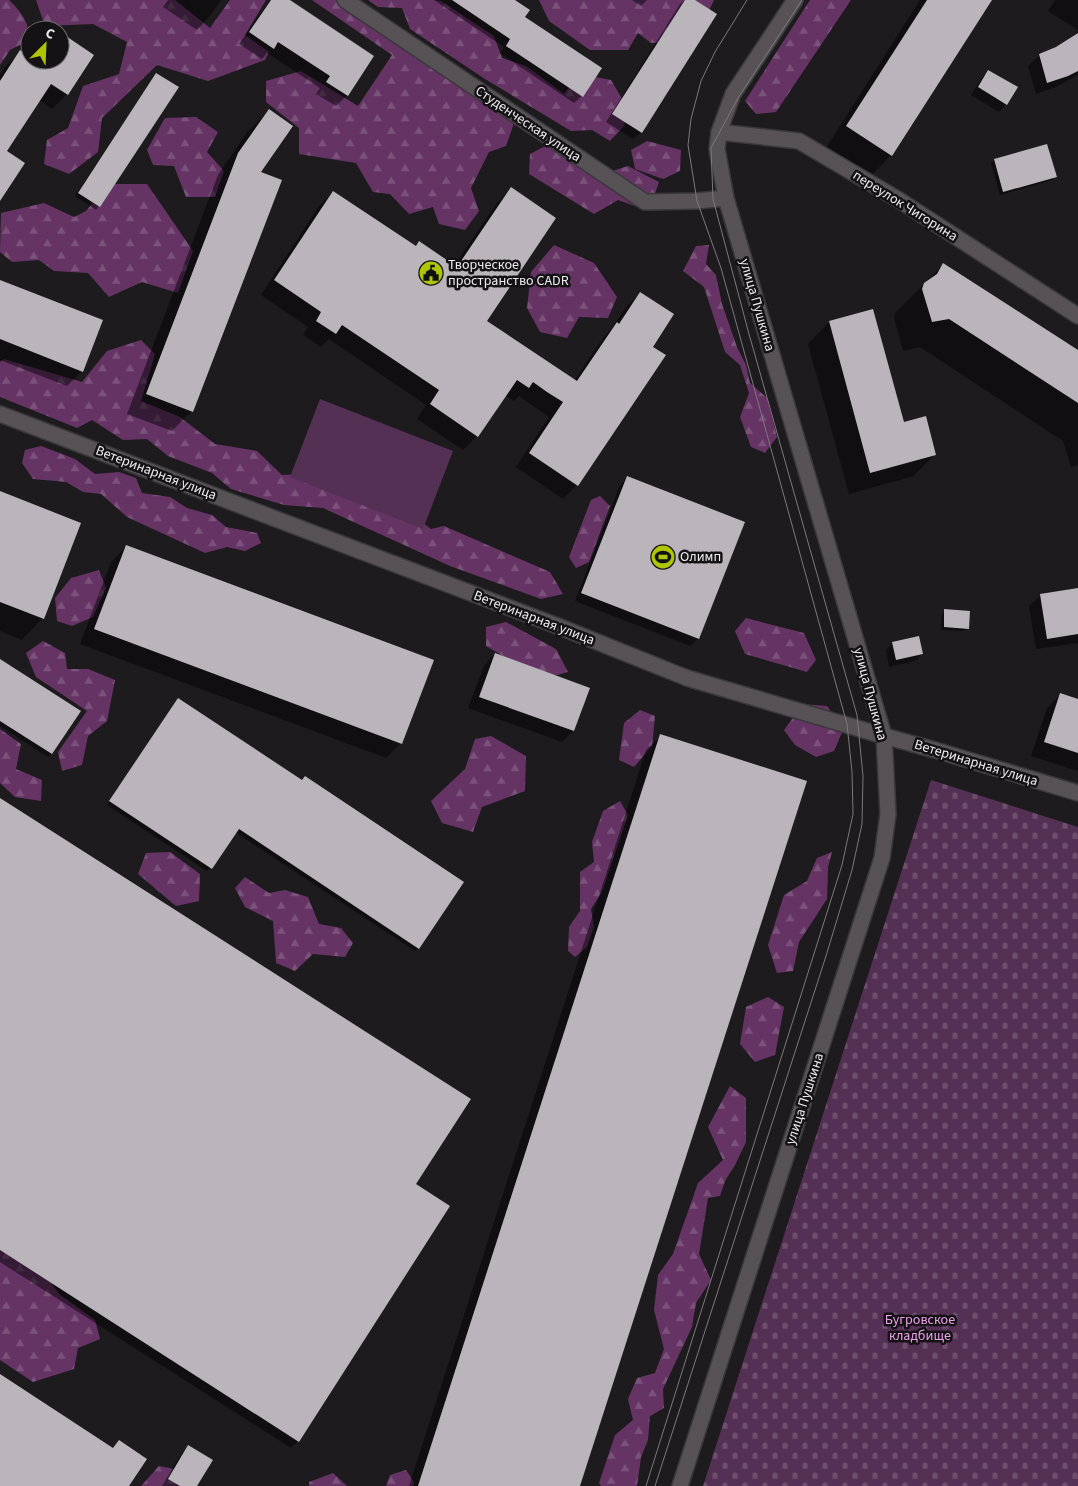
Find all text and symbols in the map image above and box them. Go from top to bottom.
north arrow [20,20,70,70]
text: С [42,23,58,45]
street label: Студенческая улица [471,81,585,167]
street label: переулок Чигорина [849,166,961,246]
place label: Творческое пространство CADR [448,255,569,291]
street label: улица Пушкина [734,256,780,354]
public building icon: Творческое пространство CADR [418,260,444,286]
street label: Ветеринарная улица [93,441,219,505]
sports icon: Олимп [650,544,676,570]
place label: Олимп [680,547,721,567]
street label: Ветеринарная улица [471,586,597,650]
street label: улица Пушкина [848,645,892,743]
street label: Ветеринарная улица [912,735,1040,791]
street label: улица Пушкина [781,1051,829,1147]
park label: Бугровское кладбище [885,1310,955,1346]

